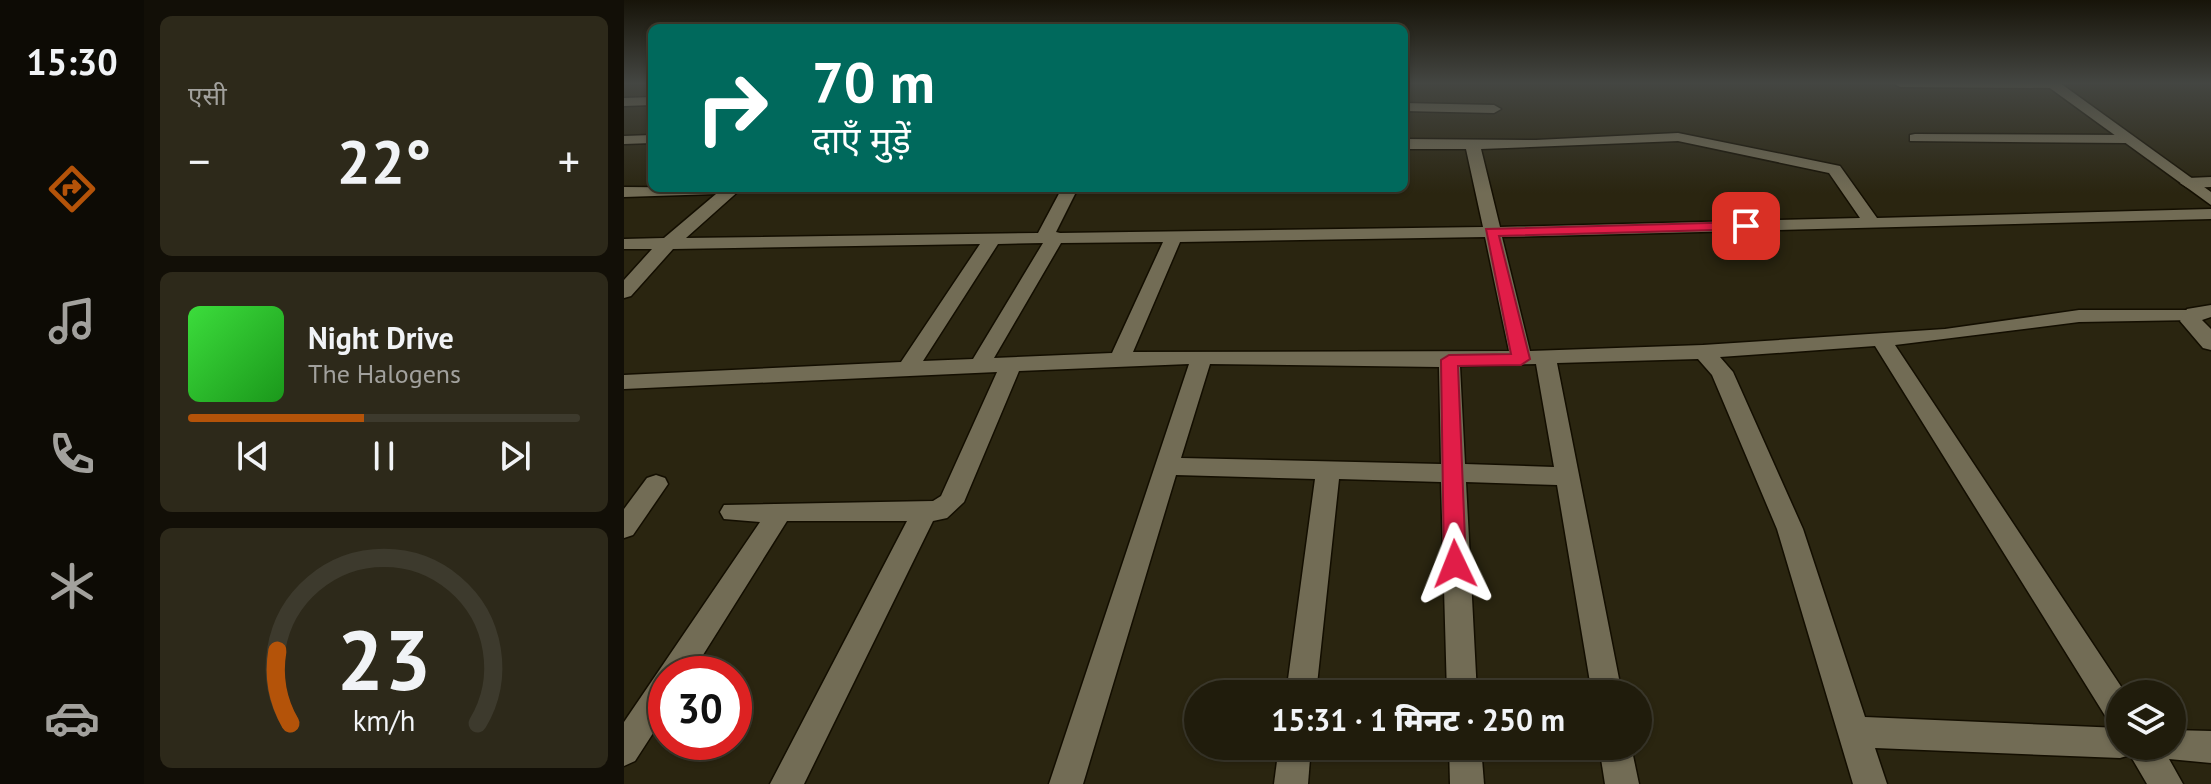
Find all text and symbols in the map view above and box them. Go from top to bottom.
text: 15:30 [26,38,118,85]
text: 70 m [812,46,935,118]
icon: right [680,56,784,160]
text: एसी [188,79,227,112]
text: दाएँ मुड़ें [812,116,911,163]
text: 22° [337,122,431,200]
text: − [188,132,210,189]
text: + [558,132,580,189]
icon: directions [44,161,100,217]
pin [1712,192,1780,260]
icon: arrive [1724,204,1768,248]
icon: music [44,293,100,349]
text: Night Drive [308,318,454,357]
text: The Halogens [308,357,461,390]
icon: phone [44,426,100,482]
icon: previous [231,434,275,478]
icon: pause [362,434,406,478]
icon: next [493,434,537,478]
position arrow [1413,522,1497,606]
icon: climate [44,558,100,614]
text: 23 [337,605,431,713]
speed limit sign: 30 [648,656,752,760]
map controls [2106,680,2186,760]
button: layers [2106,680,2186,760]
icon: car [44,690,100,746]
text: 15:31 · 1 मिनट · 250 m [1271,700,1565,739]
text: km/h [353,702,415,739]

